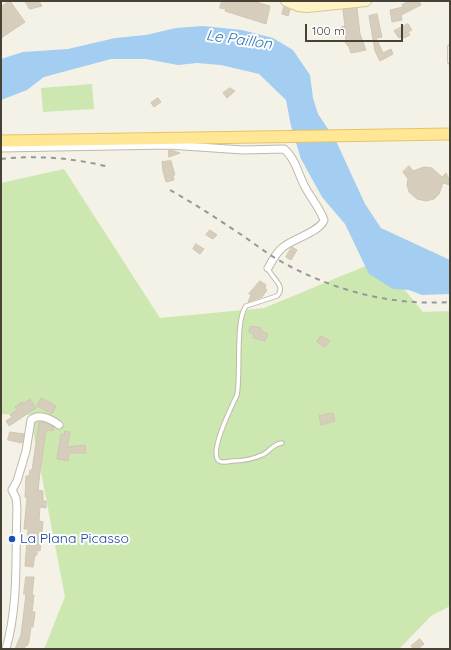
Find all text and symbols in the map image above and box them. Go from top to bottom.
scale bar [307,16,405,42]
text: 100 m [312,23,345,38]
water label: Le Paillon [205,26,273,54]
place label: La Plana Picasso [20,531,129,547]
marker: La Plana Picasso [7,534,17,544]

